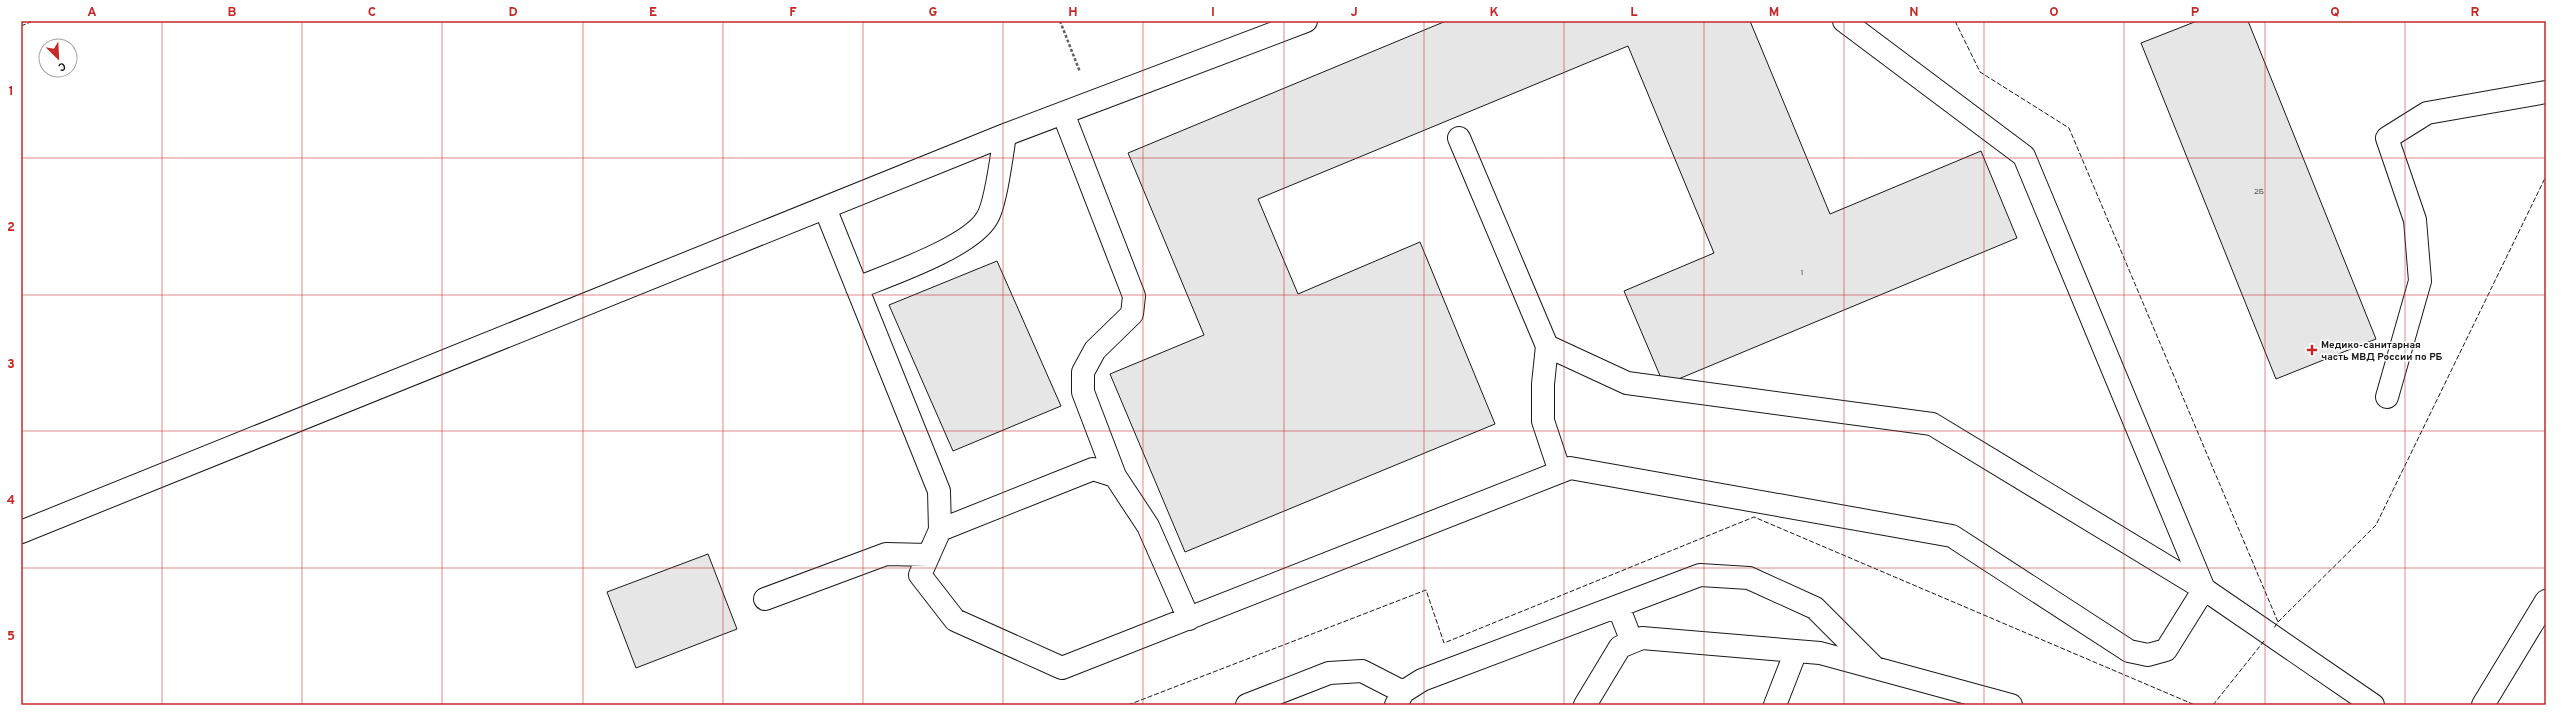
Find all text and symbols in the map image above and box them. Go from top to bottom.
text: A [87,5,97,21]
text: B [228,5,237,21]
text: C [368,5,376,21]
text: D [508,5,518,21]
text: E [649,5,657,21]
text: F [789,5,797,21]
text: G [929,5,938,21]
text: H [1068,5,1078,21]
text: I [1211,5,1215,21]
text: J [1350,5,1358,21]
text: K [1489,5,1499,21]
text: L [1630,5,1638,21]
text: M [1769,5,1779,21]
text: N [1909,5,1919,21]
text: O [2049,5,2059,21]
text: P [2191,5,2200,21]
text: Q [2330,5,2340,21]
text: R [2471,5,2480,21]
north arrow [38,38,78,78]
text: С [56,58,68,74]
text: 1 [8,84,14,100]
house number: 2Б [2254,187,2264,197]
text: 2 [7,220,15,236]
house number: 1 [1801,268,1803,278]
place label: Медико-санитарная часть МВД России по РБ [2321,339,2443,364]
marker: Медико-санитарная часть МВД России по РБ [2306,344,2318,356]
text: 3 [7,357,15,373]
text: 4 [7,493,15,509]
text: 5 [7,629,15,645]

